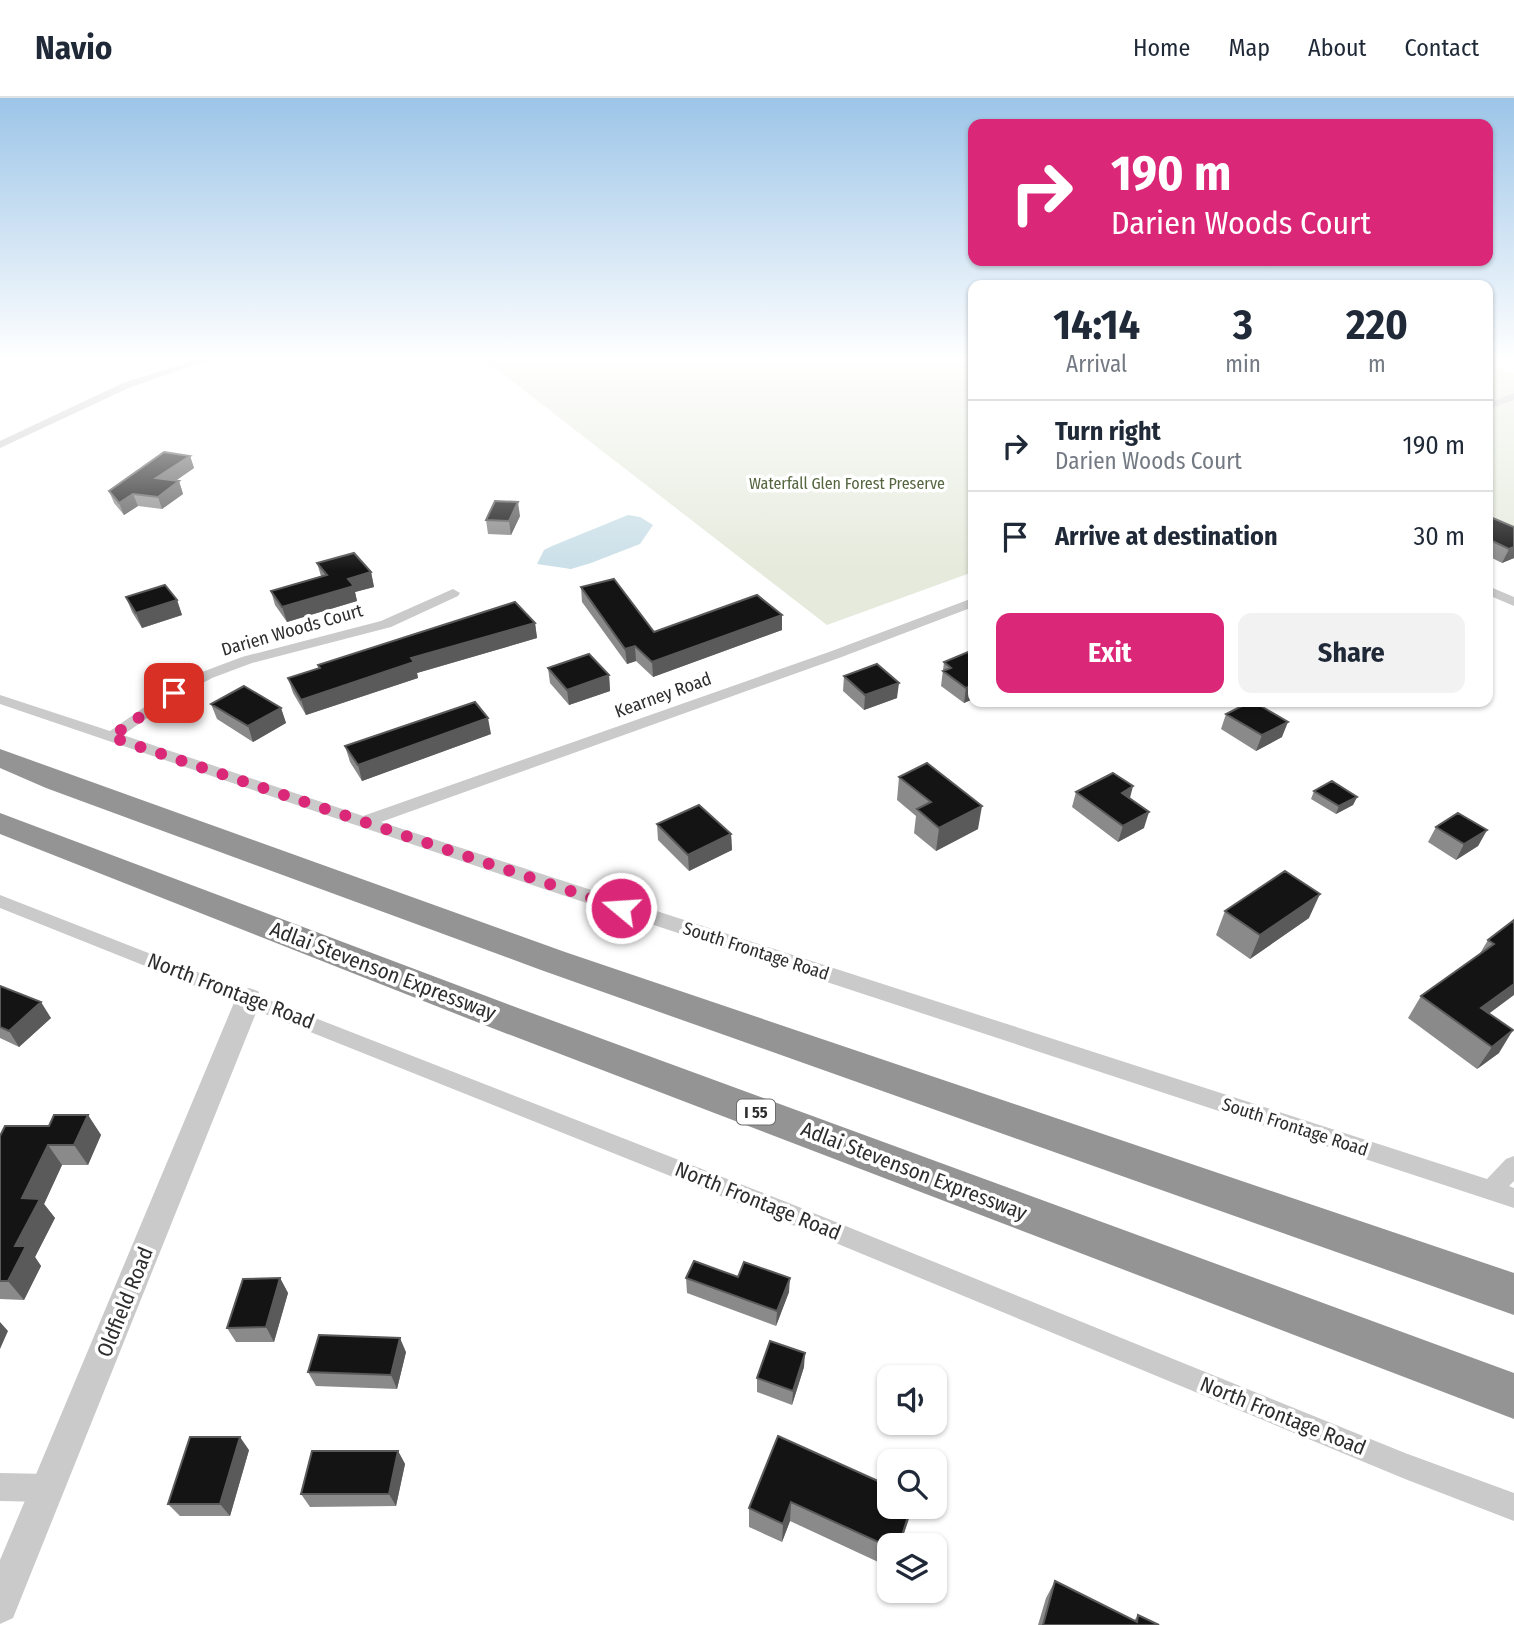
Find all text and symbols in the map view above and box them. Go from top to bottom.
text: Navio [35,28,112,68]
text: Home [1133,34,1190,62]
text: Map [1228,34,1270,62]
text: About [1308,34,1366,62]
text: Contact [1404,34,1479,62]
text: 190 m [1111,144,1231,203]
icon: right [996,147,1087,238]
text: Darien Woods Court [1111,204,1371,242]
text: 14:14 [1053,300,1140,350]
text: 3 [1233,300,1253,350]
text: 220 [1346,300,1408,350]
text: Arrival [1066,350,1127,378]
text: min [1225,350,1261,378]
text: m [1368,350,1386,378]
text: Turn right [1055,416,1161,447]
icon: right [996,427,1034,465]
text: 190 m [1403,430,1465,461]
text: Darien Woods Court [1055,447,1242,475]
park label: Waterfall Glen Forest Preserve [749,474,945,493]
icon: arrive [996,518,1034,556]
text: Arrive at destination [1055,521,1278,552]
text: 30 m [1414,521,1465,552]
street label: Darien Woods Court [219,599,365,661]
button: Exit [996,613,1224,693]
button: Share [1238,613,1465,693]
pin [144,663,204,723]
street label: Kearney Road [612,667,714,723]
icon: arrive [155,674,193,712]
position arrow [584,871,658,945]
street label: Adlai Stevenson Expressway [266,916,500,1026]
street label: South Frontage Road [680,917,832,985]
street label: North Frontage Road [144,947,318,1035]
street label: South Frontage Road [1219,1093,1371,1161]
road number: I 55 [737,1100,775,1124]
street label: Adlai Stevenson Expressway [797,1116,1031,1226]
street label: North Frontage Road [671,1156,845,1246]
street label: Oldfield Road [91,1243,159,1361]
map controls [877,1365,947,1603]
button: sound [877,1365,947,1435]
street label: North Frontage Road [1196,1371,1370,1461]
button: search [877,1449,947,1519]
button: layers [877,1533,947,1603]

